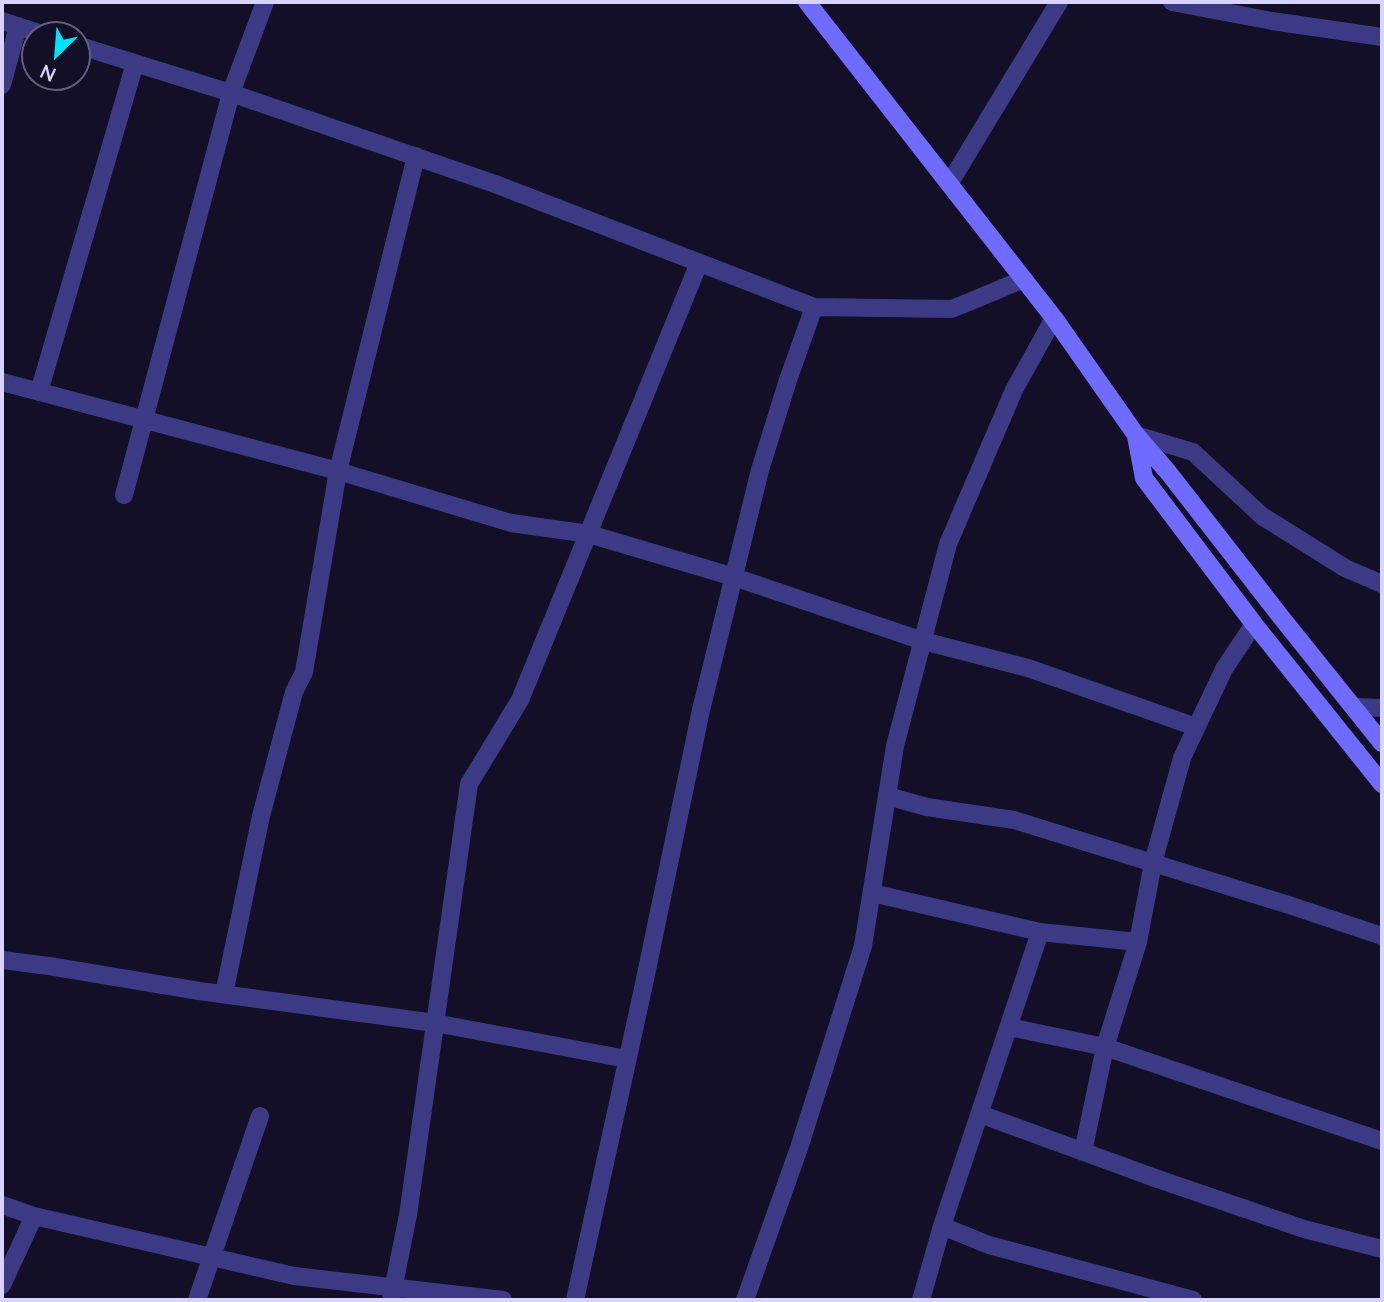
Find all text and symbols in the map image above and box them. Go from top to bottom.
north arrow [21,21,91,91]
text: N [36,60,59,87]

